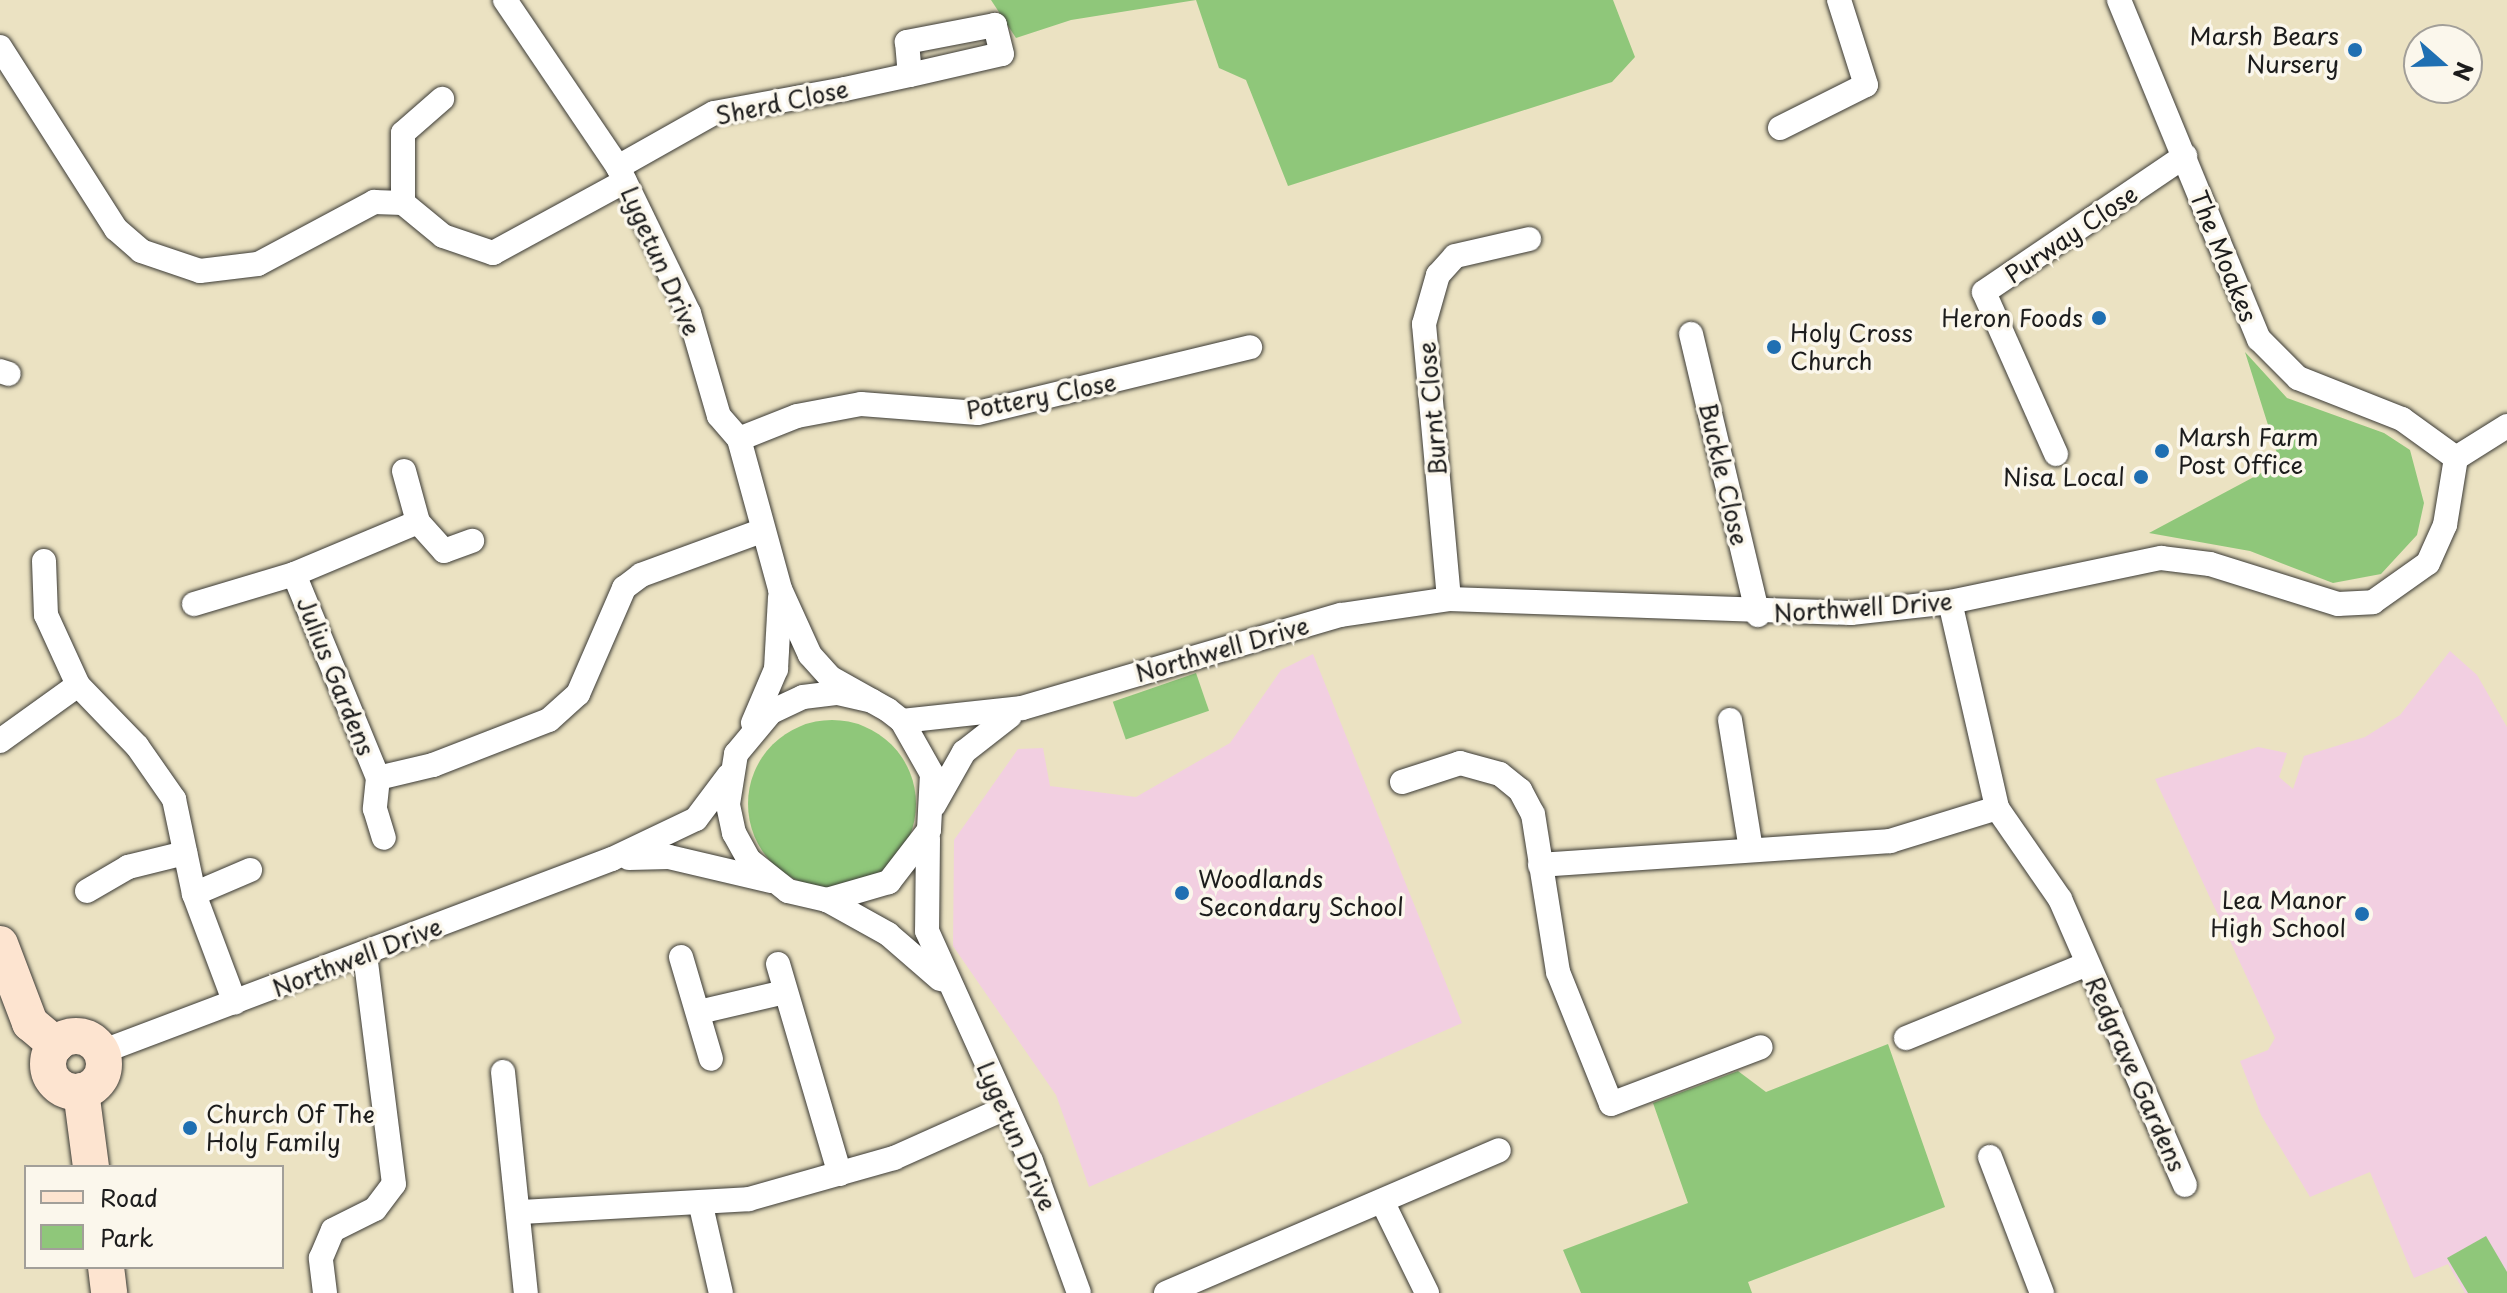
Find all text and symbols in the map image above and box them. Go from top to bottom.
place label: Marsh Bears Nursery [2192,22,2339,78]
north arrow [2403,24,2483,104]
marker: Marsh Bears Nursery [2346,41,2364,59]
text: N [2446,58,2483,86]
street label: Sherd Close [712,74,852,130]
street label: Purway Close [1999,179,2143,289]
street label: Lygetun Drive [615,182,707,340]
street label: The Moakes [2185,186,2263,326]
place label: Heron Foods [1940,304,2083,332]
marker: Heron Foods [2090,309,2108,327]
place label: Holy Cross Church [1790,319,1914,375]
marker: Holy Cross Church [1765,338,1783,356]
street label: Burnt Close [1412,340,1452,478]
street label: Pottery Close [963,367,1119,425]
street label: Buckle Close [1694,399,1754,549]
place label: Marsh Farm Post Office [2178,423,2319,479]
marker: Marsh Farm Post Office [2153,442,2171,460]
place label: Nisa Local [2005,463,2125,491]
marker: Nisa Local [2132,468,2150,486]
street label: Northwell Drive [1772,586,1954,628]
street label: Julius Gardens [291,592,381,760]
street label: Northwell Drive [1131,610,1313,688]
place label: Woodlands Secondary School [1198,865,1404,921]
marker: Woodlands Secondary School [1173,884,1191,902]
place label: Lea Manor High School [2209,886,2346,942]
marker: Lea Manor High School [2353,905,2371,923]
street label: Northwell Drive [268,911,446,1003]
street label: Redgrave Gardens [2080,973,2192,1175]
street label: Lygetun Drive [971,1057,1063,1215]
place label: Church Of The Holy Family [206,1100,376,1156]
marker: Church Of The Holy Family [181,1119,199,1137]
legend [24,1165,284,1269]
text: Road [100,1179,158,1215]
text: Park [100,1219,154,1255]

